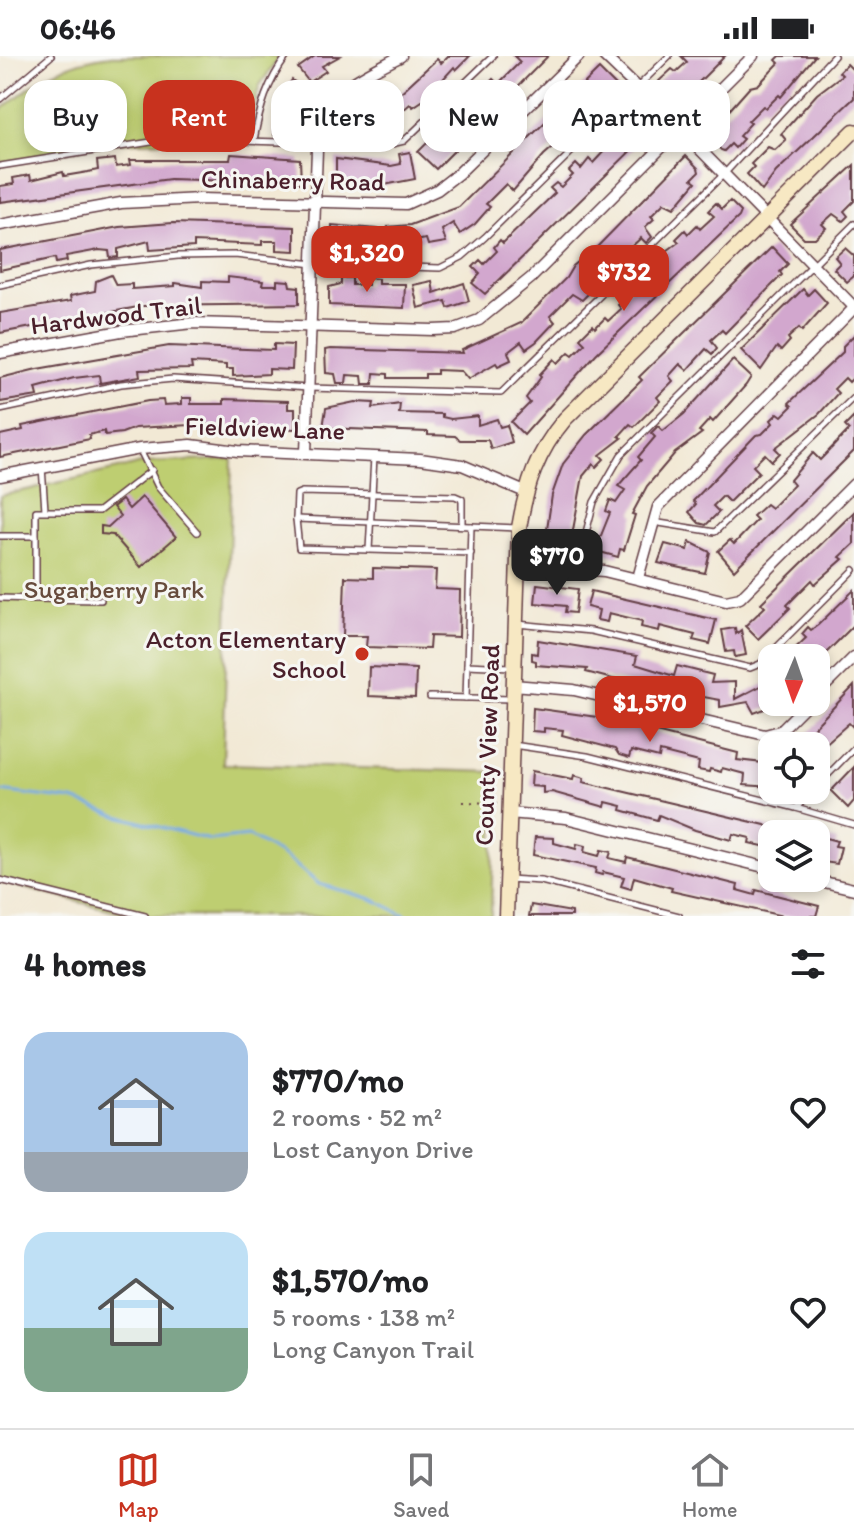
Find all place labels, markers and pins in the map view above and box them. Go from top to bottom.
pin: $1,320 [302,226,432,294]
pin: $732 [577,245,671,313]
pin: $770 [510,529,604,597]
place label: Acton Elementary School [146,623,346,685]
marker: Acton Elementary School [353,645,371,663]
pin: $1,570 [585,676,715,744]

